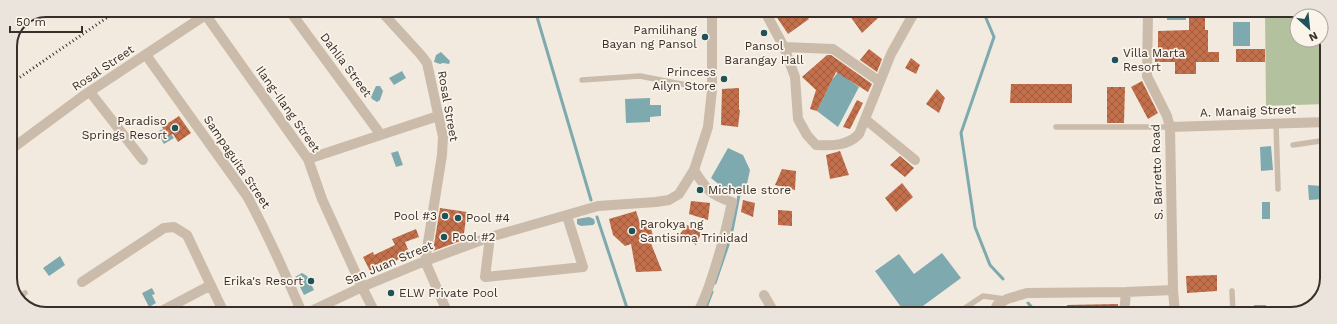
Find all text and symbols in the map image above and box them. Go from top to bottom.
scale bar [10,8,82,34]
north arrow [1289,8,1329,48]
text: 50 m [16,15,46,29]
place label: Pamilihang Bayan ng Pansol [602,23,698,51]
marker: Pansol Barangay Hall [759,28,769,38]
text: N [1307,29,1320,44]
street label: Dahlia Street [317,30,375,100]
marker: Pamilihang Bayan ng Pansol [700,32,710,42]
place label: Pansol Barangay Hall [724,39,804,67]
street label: Rosal Street [69,42,137,94]
place label: Villa Marta Resort [1123,46,1185,74]
marker: Villa Marta Resort [1110,55,1120,65]
street label: Ilang-Ilang Street [253,63,323,155]
place label: Princess Ailyn Store [652,65,716,93]
street label: Rosal Street [435,70,461,142]
marker: Princess Ailyn Store [719,74,729,84]
street label: A. Manaig Street [1200,102,1296,120]
street label: Sampaguita Street [201,113,273,211]
place label: Paradiso Springs Resort [82,114,167,142]
marker: Paradiso Springs Resort [170,123,180,133]
street label: S. Barretto Road [1148,124,1166,220]
place label: Michelle store [708,183,791,197]
marker: Michelle store [695,185,705,195]
place label: Pool #3 [393,209,437,223]
marker: Pool #3 [440,211,450,221]
place label: Pool #4 [466,211,510,225]
marker: Pool #4 [453,213,463,223]
place label: Parokya ng Santisima Trinidad [640,217,748,245]
marker: Parokya ng Santisima Trinidad [627,226,637,236]
place label: Pool #2 [452,230,496,244]
marker: Pool #2 [439,232,449,242]
street label: San Juan Street [343,238,435,288]
place label: Erika's Resort [223,274,303,288]
marker: Erika's Resort [306,276,316,286]
place label: ELW Private Pool [399,286,498,300]
marker: ELW Private Pool [386,288,396,298]

